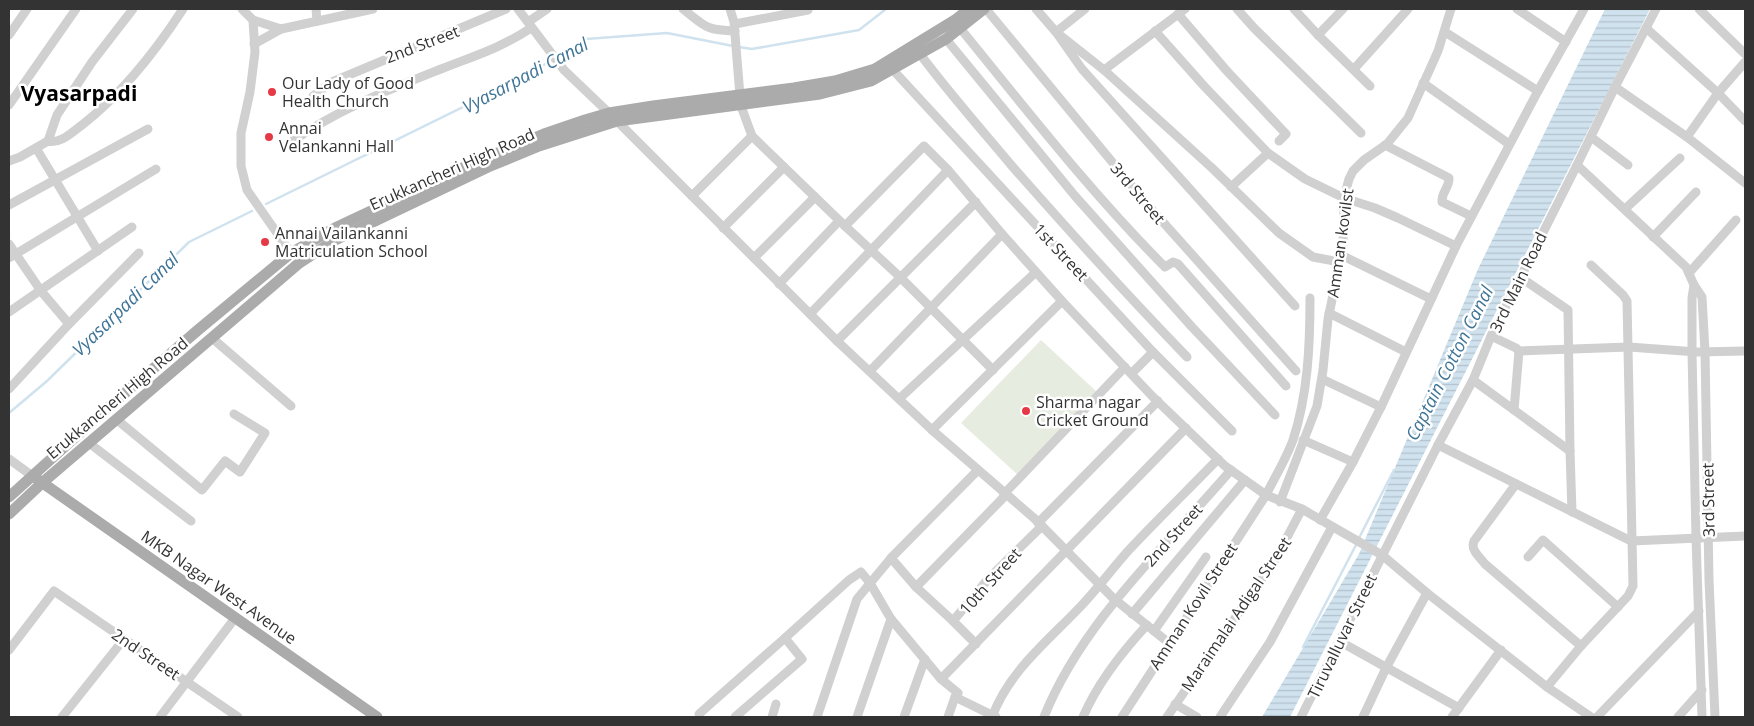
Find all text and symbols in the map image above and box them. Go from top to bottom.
street label: 2nd Street [382,20,462,68]
water label: Vyasarpadi Canal [458,31,593,118]
place label: Our Lady of Good Health Church [282,72,414,112]
district label: Vyasarpadi [21,79,137,107]
marker: Our Lady of Good Health Church [266,86,278,98]
place label: Annai Velankanni Hall [279,117,394,157]
street label: Erukkancheri High Road [366,123,538,215]
marker: Annai Velankanni Hall [263,131,275,143]
street label: 3rd Street [1106,157,1171,229]
street label: Amman kovilst [1321,187,1359,299]
street label: 1st Street [1029,218,1094,286]
place label: Annai Vailankanni Matriculation School [275,222,428,262]
street label: 3rd Main Road [1484,228,1552,336]
marker: Annai Vailankanni Matriculation School [259,236,271,248]
water label: Vyasarpadi Canal [67,247,184,361]
water label: Captain Cotton Canal [1400,281,1499,444]
street label: Erukkancheri High Road [42,332,192,464]
place label: Sharma nagar Cricket Ground [1036,391,1149,431]
marker: Sharma nagar Cricket Ground [1020,405,1032,417]
street label: 3rd Street [1696,462,1720,537]
street label: 2nd Street [1139,499,1207,571]
street label: MKB Nagar West Avenue [137,525,301,649]
street label: Maraimalai Adigal Street [1176,532,1296,696]
street label: Amman Kovil Street [1144,538,1242,674]
street label: 10th Street [954,543,1026,619]
street label: Tiruvalluvar Street [1302,570,1382,702]
street label: 2nd Street [108,623,185,685]

